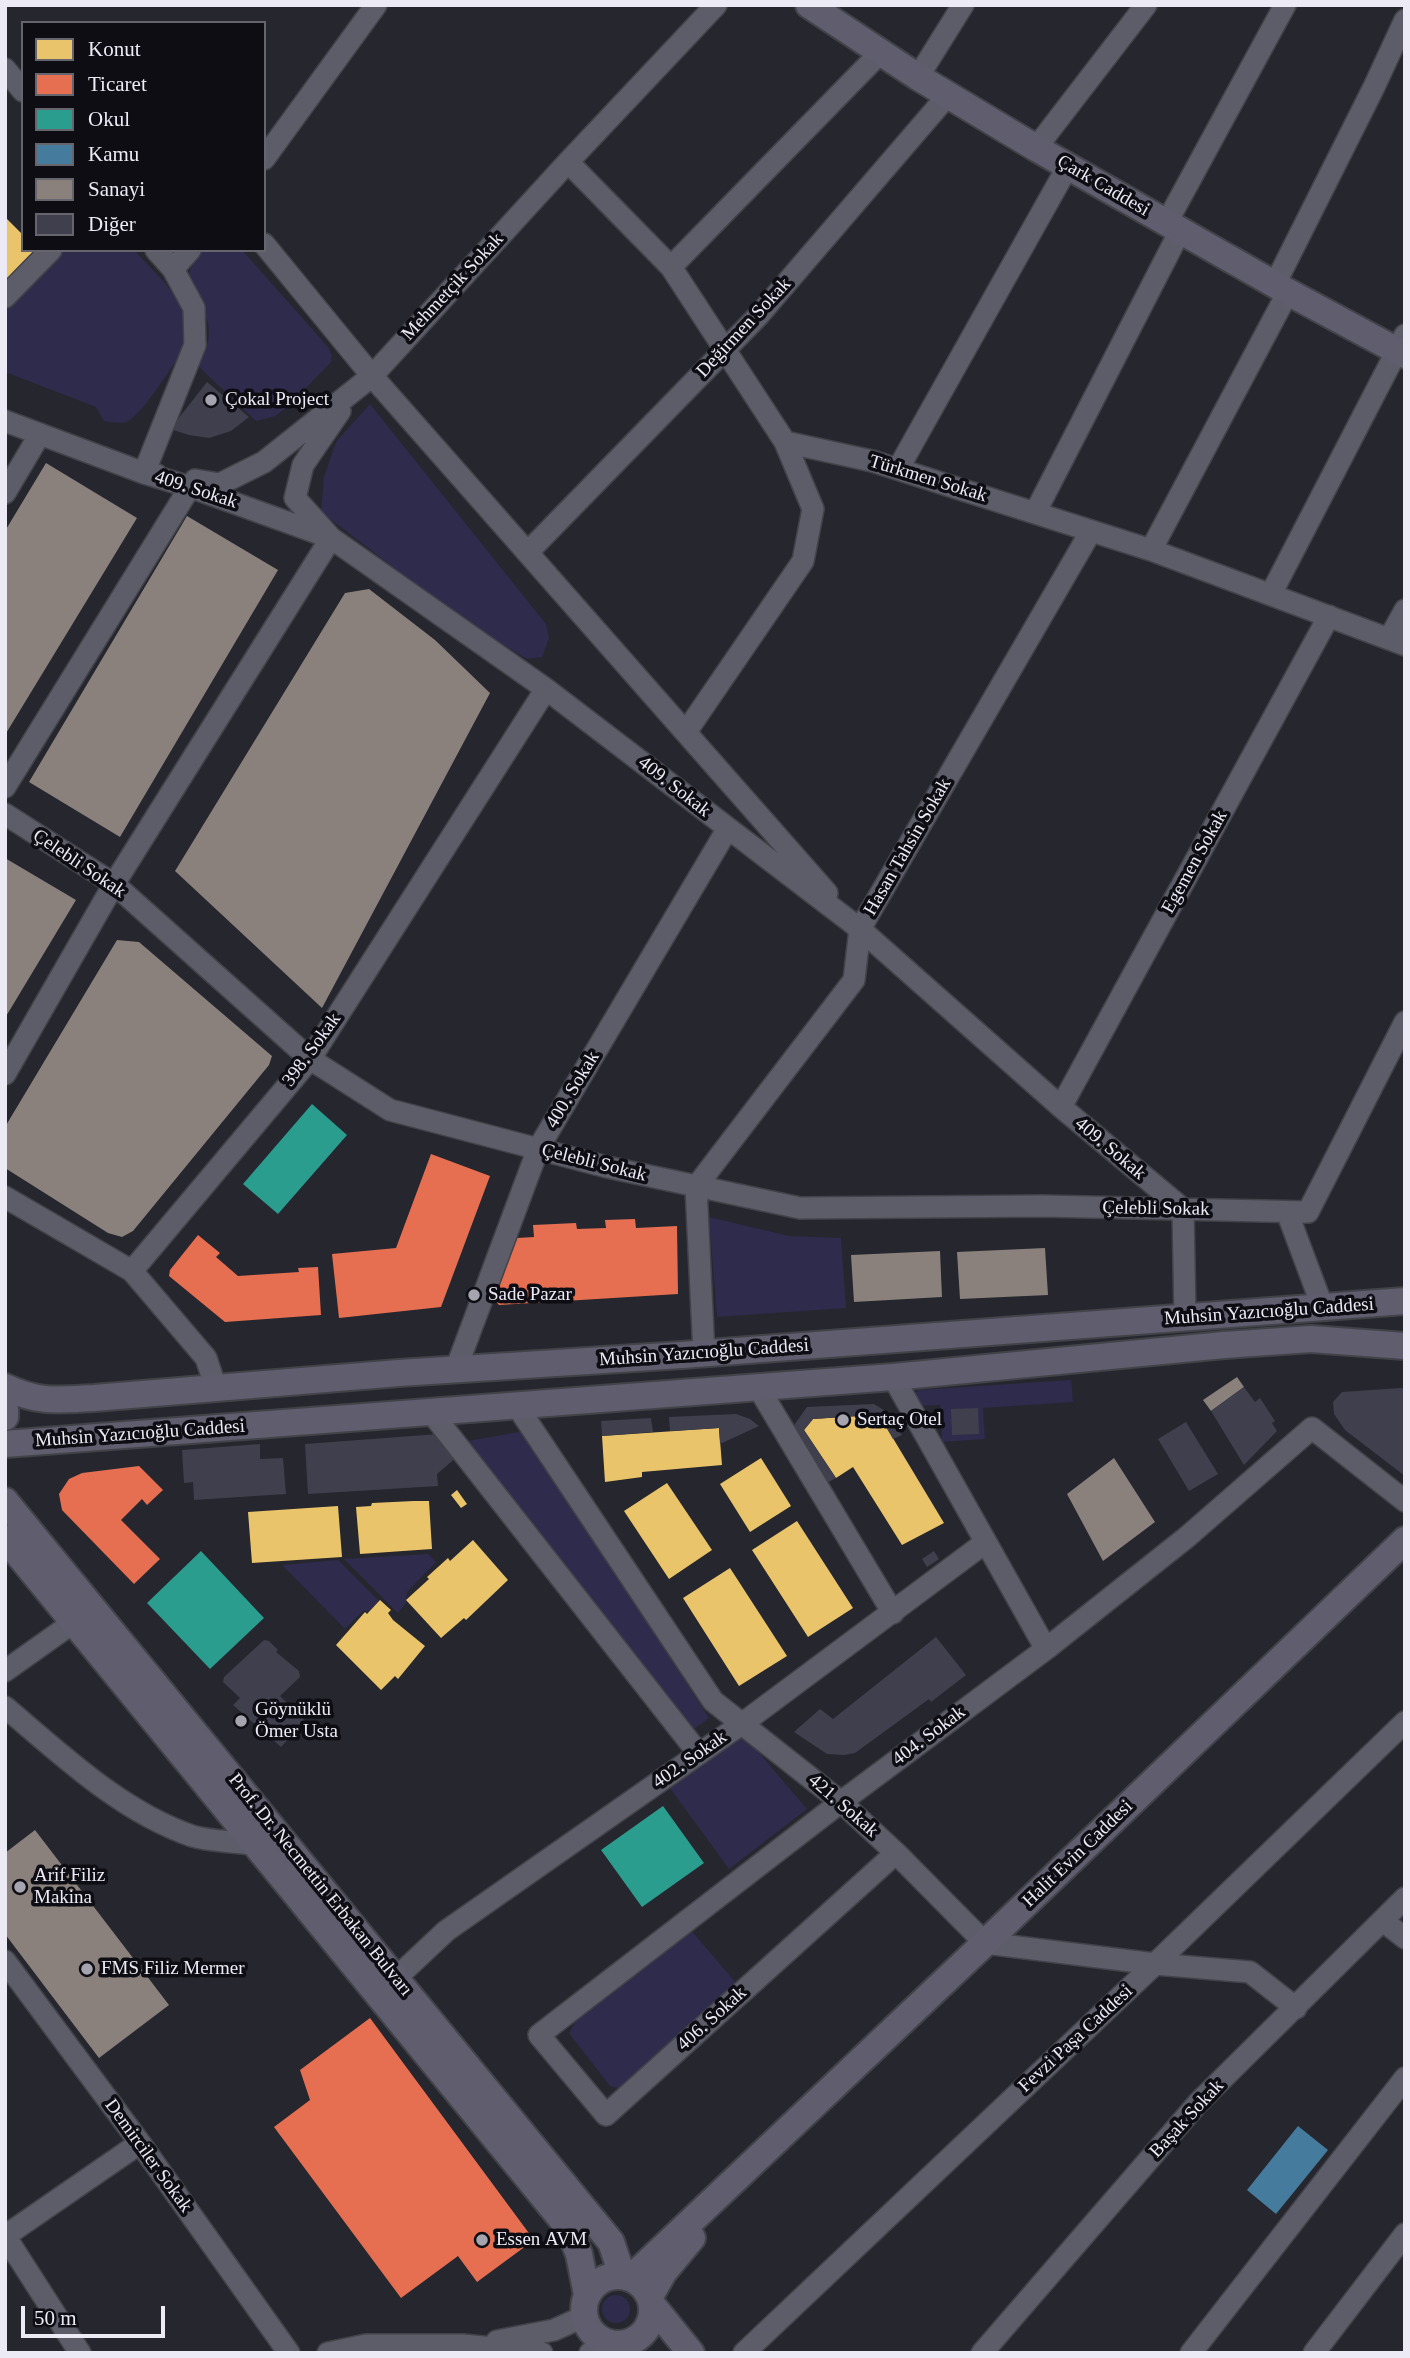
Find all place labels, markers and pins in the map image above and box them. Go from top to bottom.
place label: Çokal Project [225,389,329,411]
marker: Çokal Project [203,392,219,408]
place label: Sade Pazar [488,1284,572,1306]
marker: Sade Pazar [466,1287,482,1303]
place label: Sertaç Otel [857,1409,942,1431]
marker: Sertaç Otel [835,1412,851,1428]
place label: Göynüklü Ömer Usta [255,1699,338,1743]
marker: Göynüklü Ömer Usta [233,1713,249,1729]
place label: Arif Filiz Makina [34,1865,105,1909]
marker: Arif Filiz Makina [12,1879,28,1895]
place label: FMS Filiz Mermer [101,1958,245,1980]
marker: FMS Filiz Mermer [79,1961,95,1977]
place label: Essen AVM [496,2229,587,2251]
marker: Essen AVM [474,2232,490,2248]

